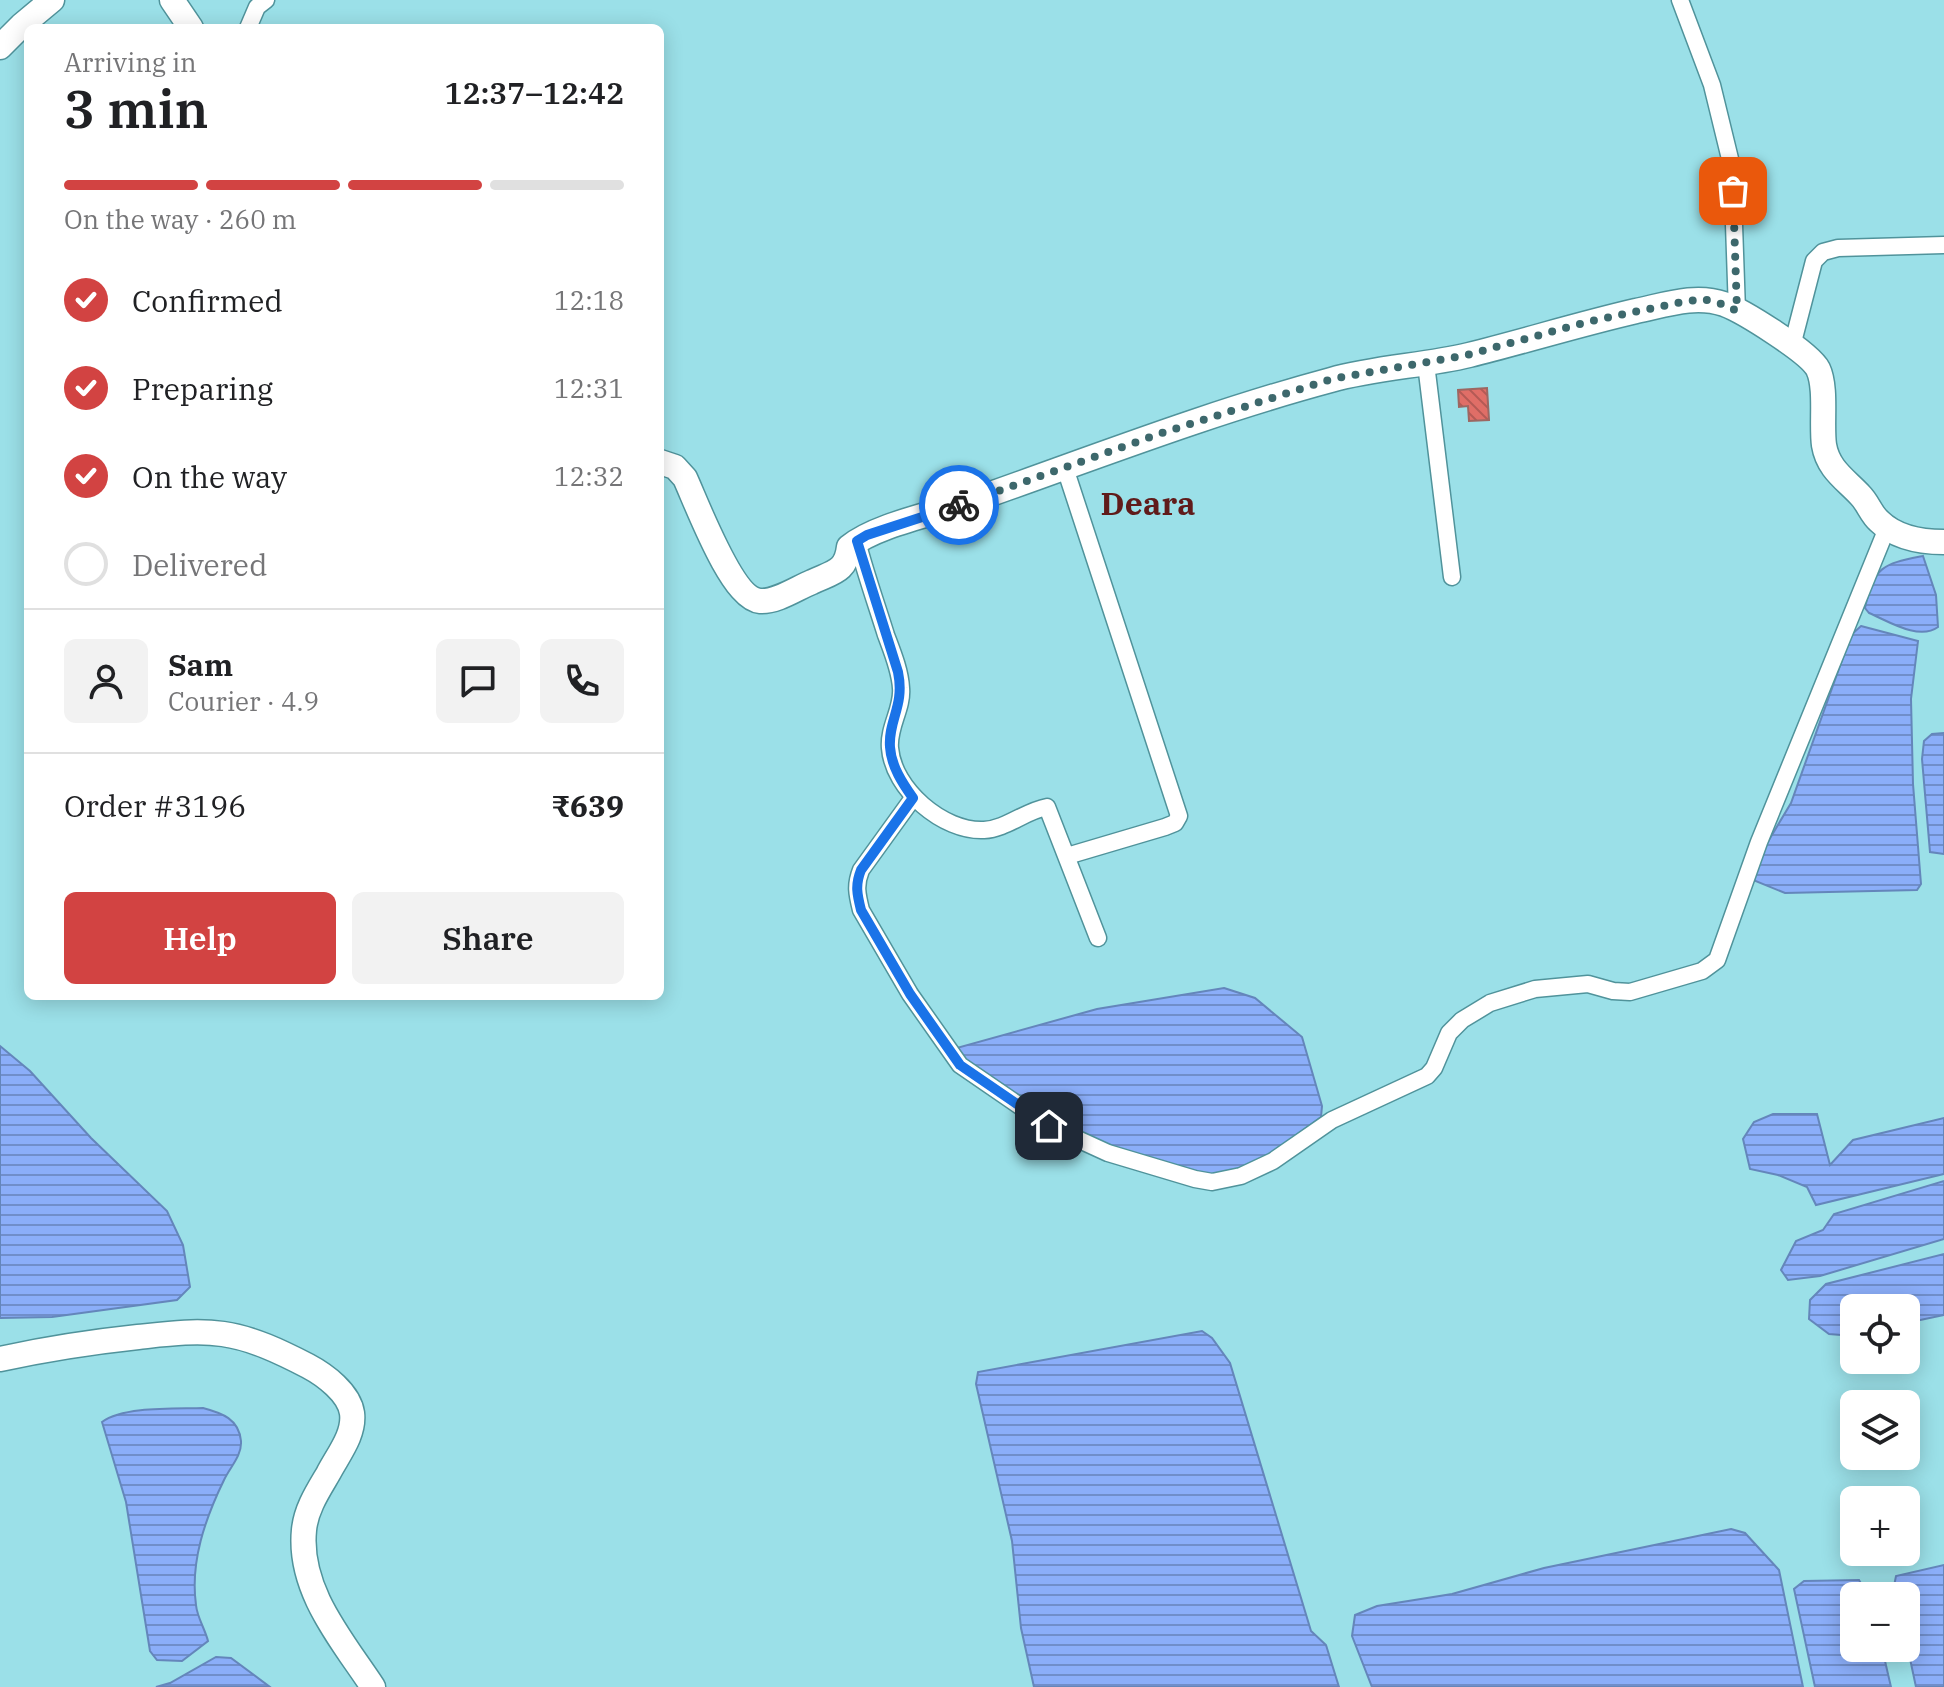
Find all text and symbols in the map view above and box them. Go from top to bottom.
text: Arriving in [64,45,197,79]
text: 12:37–12:42 [444,73,624,112]
text: 3 min [64,75,209,142]
pin [1699,157,1767,225]
icon: bag [1711,169,1755,213]
text: On the way · 260 m [64,202,297,236]
icon: check [64,278,108,322]
text: Confirmed [132,281,283,320]
text: 12:18 [554,283,624,317]
icon: check [64,366,108,410]
text: Preparing [132,369,273,408]
text: 12:31 [554,371,624,405]
icon: check [64,454,108,498]
text: On the way [132,457,287,496]
text: 12:32 [554,459,624,493]
courier [919,465,999,545]
district label: Deara [1101,482,1195,524]
icon: bike [937,483,981,527]
text: Delivered [132,545,267,584]
button: person [64,639,148,723]
button: chat [436,639,520,723]
button: phone [540,639,624,723]
text: Sam [168,645,233,684]
text: Courier · 4.9 [168,684,319,718]
text: Order #3196 [64,786,246,825]
text: ₹639 [551,786,624,825]
button: Help [64,892,336,984]
button: Share [352,892,624,984]
pin [1015,1092,1083,1160]
icon: home [1027,1104,1071,1148]
map controls [1840,1294,1920,1662]
button: locate [1840,1294,1920,1374]
button: layers [1840,1390,1920,1470]
button: + [1840,1486,1920,1566]
button: − [1840,1582,1920,1662]

